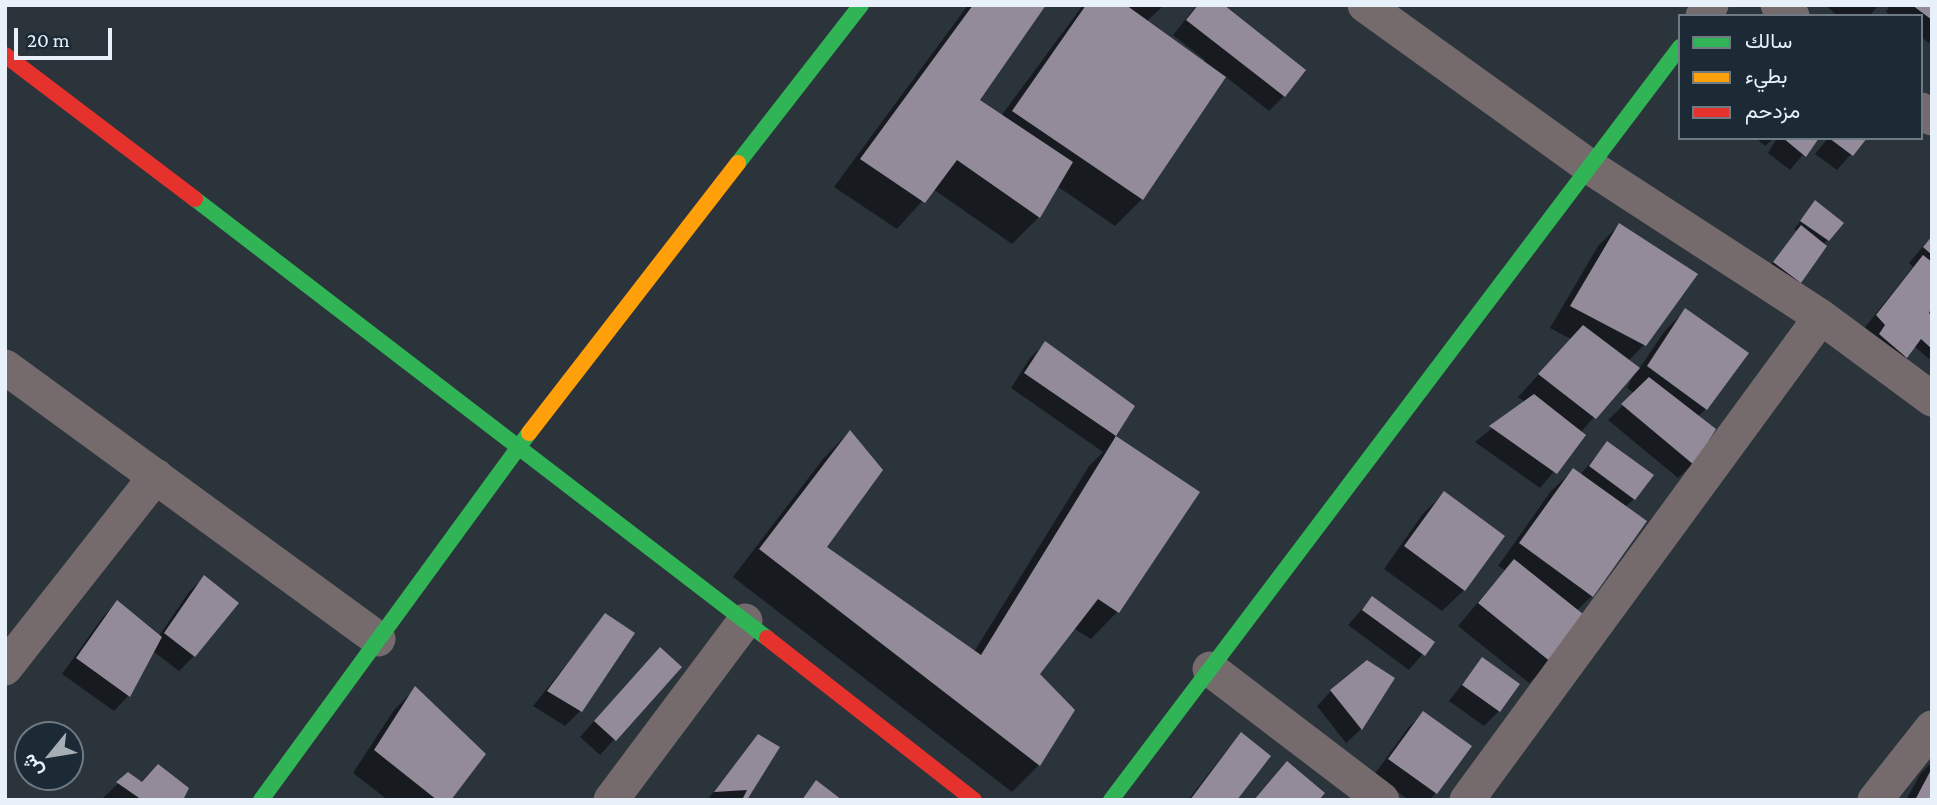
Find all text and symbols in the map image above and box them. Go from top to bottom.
scale bar [18,14,116,58]
legend [1678,14,1923,140]
text: 20 m [27,28,70,52]
text: سالك [1745,29,1792,53]
text: بطيء [1745,64,1788,88]
text: مزدحم [1745,99,1800,123]
north arrow [14,721,84,791]
text: ش [17,751,47,781]

